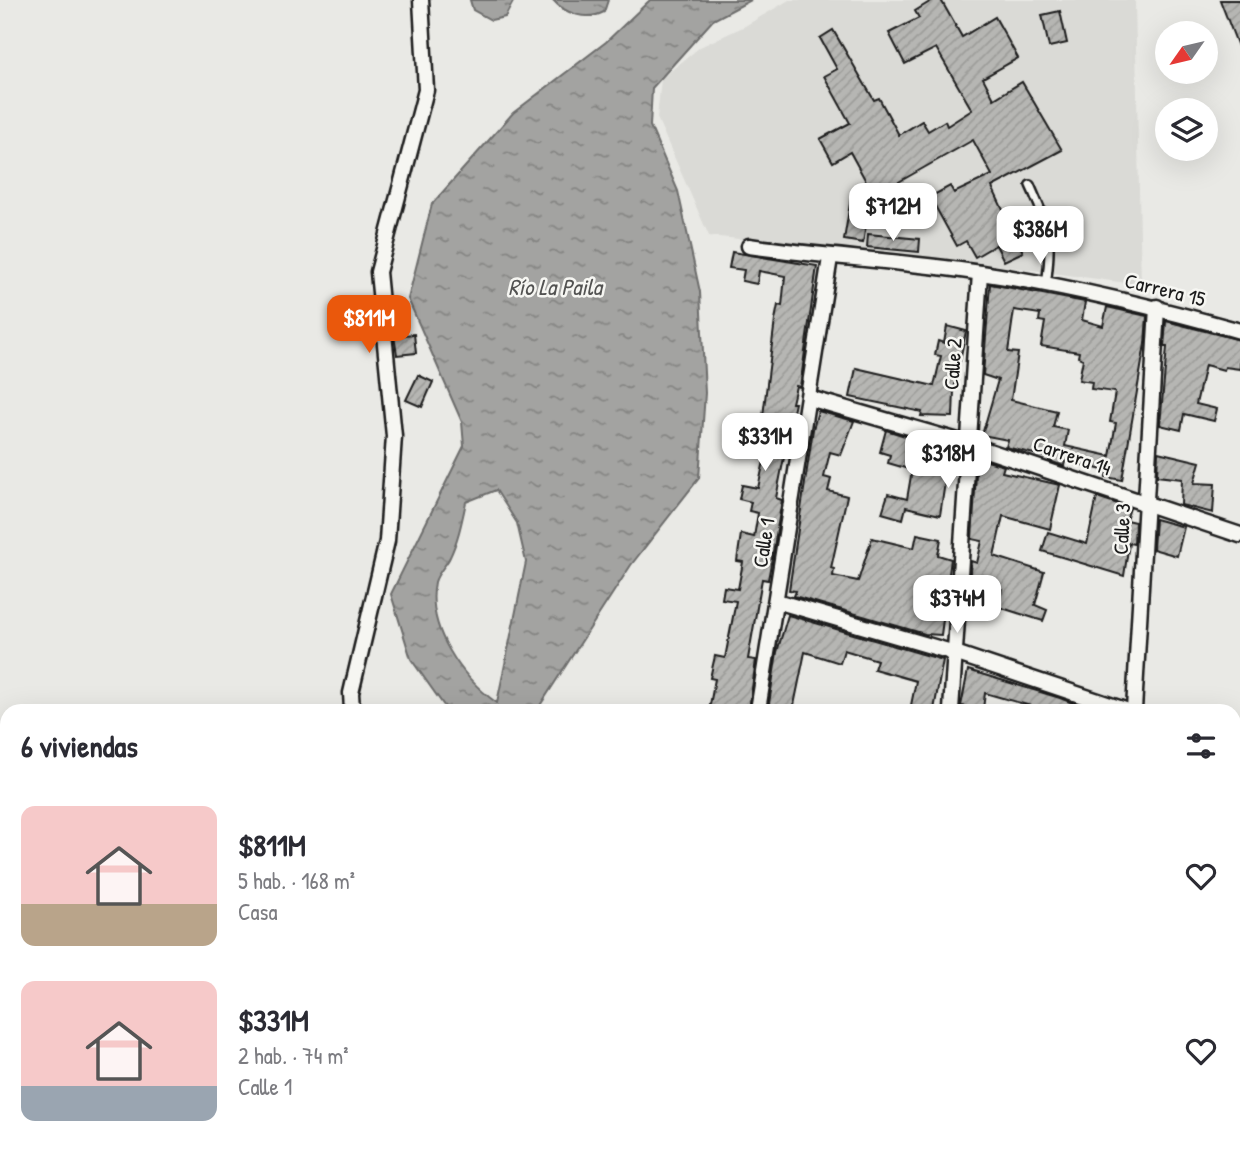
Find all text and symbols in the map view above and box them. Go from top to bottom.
north arrow [1155,21,1218,84]
map controls [1155,21,1218,161]
button: layers [1155,98,1218,161]
pin: $712M [844,184,942,243]
text: $712M [865,190,921,221]
pin: $386M [991,206,1089,266]
text: $386M [1013,213,1067,244]
street label: Carrera 15 [1122,266,1208,314]
water label: Río La Paila [508,271,604,302]
pin: $811M [320,296,418,355]
text: $811M [343,302,395,333]
street label: Calle 2 [936,337,969,391]
pin: $331M [716,414,814,473]
text: $331M [738,420,792,451]
street label: Carrera 14 [1029,429,1115,482]
pin: $318M [899,430,997,490]
text: $318M [921,437,975,468]
street label: Calle 3 [1106,503,1137,555]
street label: Calle 1 [745,516,782,570]
pin: $374M [908,576,1006,635]
text: $374M [929,582,985,613]
text: 6 viviendas [21,726,138,766]
icon: filters [1182,727,1220,765]
text: $811M [238,825,306,865]
icon: home [77,834,161,918]
icon: heart [1182,857,1220,895]
text: 5 hab. · 168 m² [238,865,355,896]
text: Casa [238,896,278,927]
text: $331M [238,1000,309,1040]
icon: home [77,1009,161,1093]
icon: heart [1182,1032,1220,1070]
text: 2 hab. · 74 m² [238,1040,349,1071]
text: Calle 1 [238,1071,292,1102]

